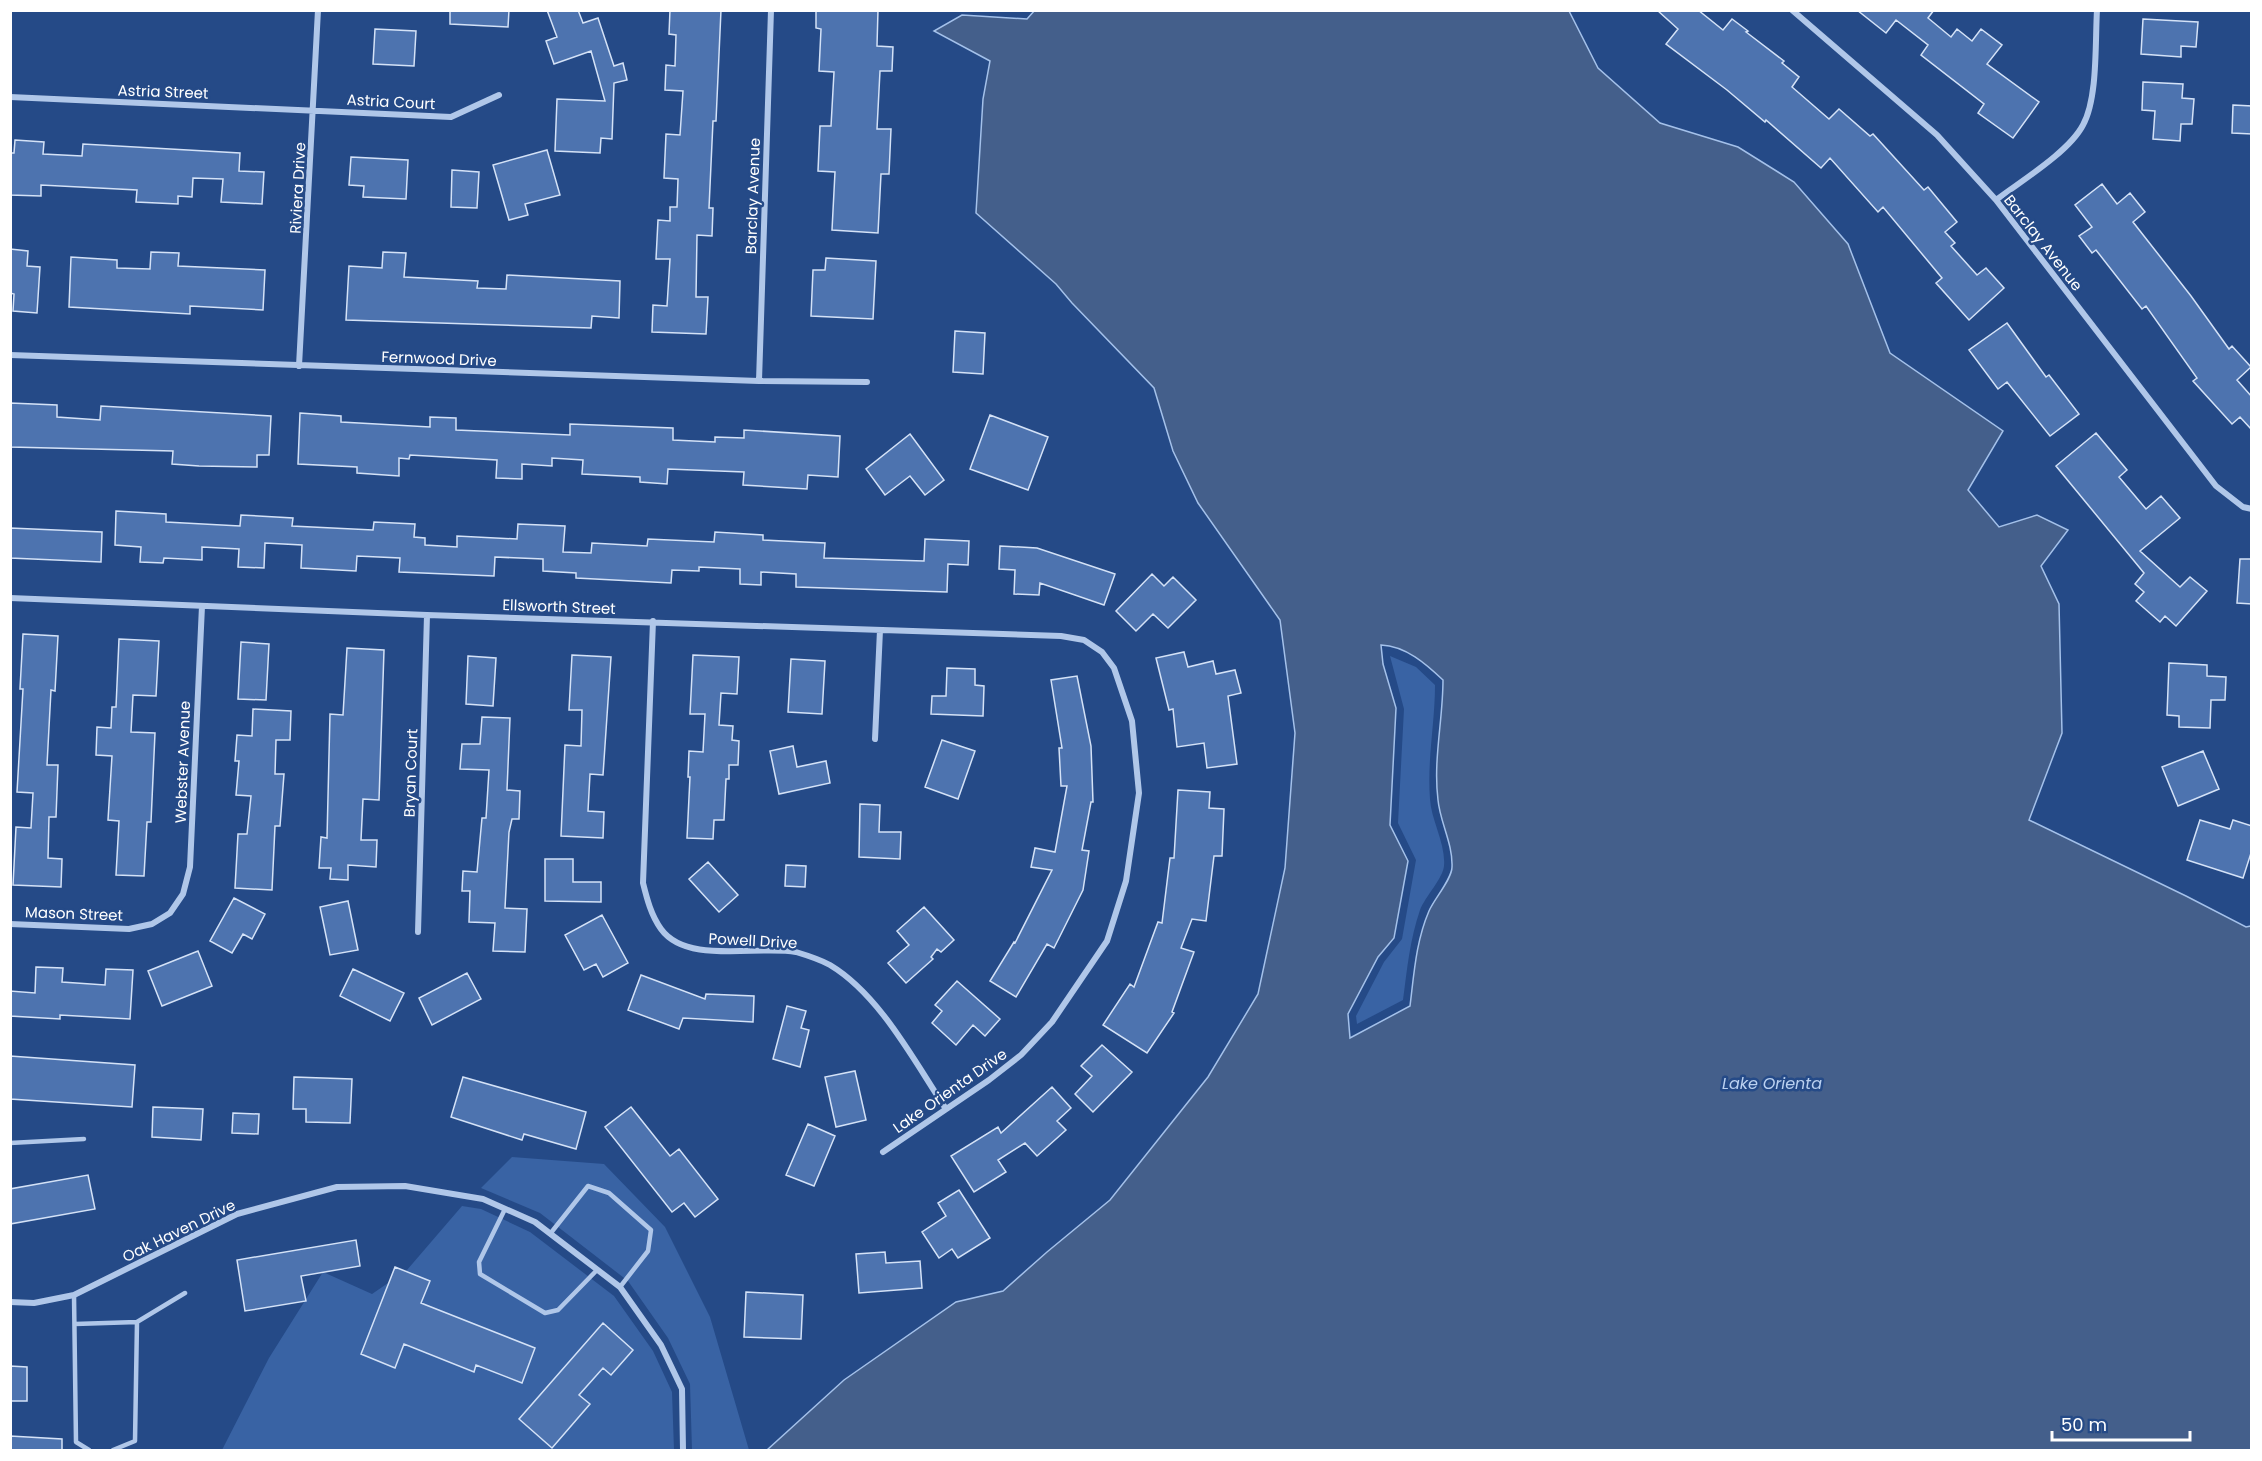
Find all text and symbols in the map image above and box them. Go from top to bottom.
street label: Astria Street [117,79,209,104]
street label: Astria Court [346,89,436,114]
street label: Barclay Avenue [740,137,765,255]
street label: Riviera Drive [285,142,310,234]
street label: Barclay Avenue [1999,190,2088,295]
street label: Fernwood Drive [381,346,497,371]
street label: Ellsworth Street [502,594,616,619]
street label: Webster Avenue [170,700,195,824]
street label: Bryan Court [398,728,423,818]
street label: Mason Street [25,901,123,926]
street label: Powell Drive [708,928,798,953]
street label: Lake Orienta Drive [888,1043,1011,1138]
water label: Lake Orienta [1722,1072,1822,1095]
street label: Oak Haven Drive [119,1194,239,1267]
scale bar [2052,1404,2190,1442]
text: 50 m [2061,1412,2107,1437]

